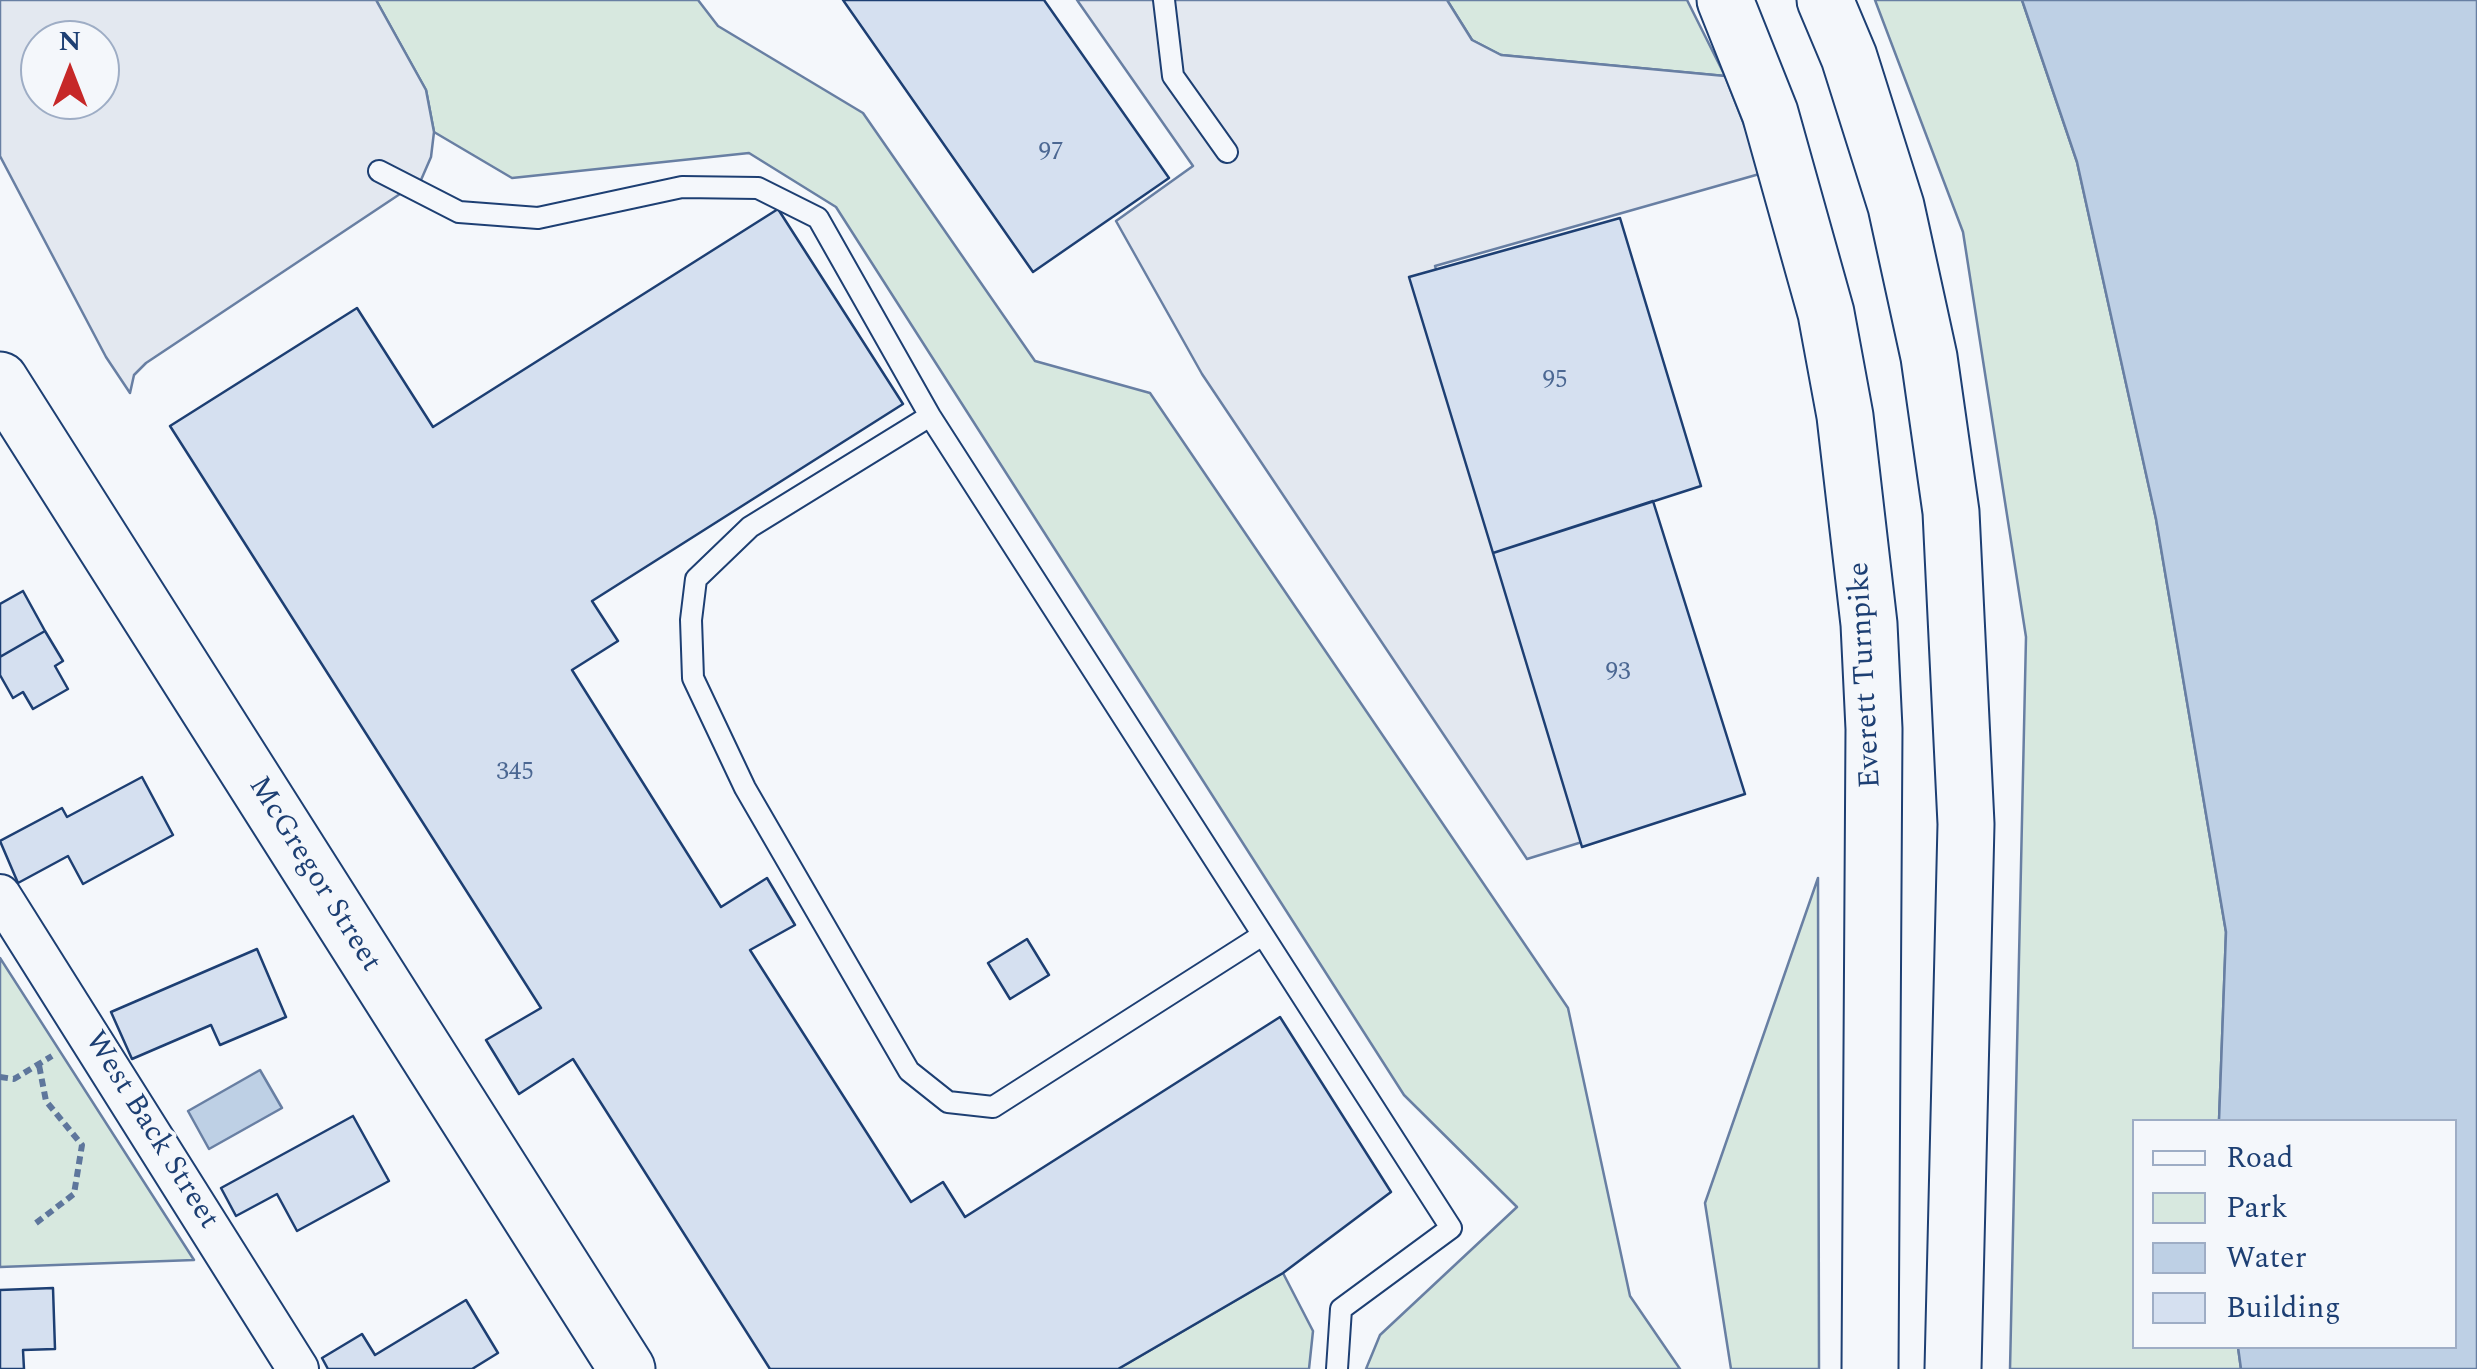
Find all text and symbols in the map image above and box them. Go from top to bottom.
north arrow [20,20,120,120]
text: N [59,20,81,63]
house number: 97 [1039,139,1063,169]
house number: 95 [1543,367,1567,397]
street label: Everett Turnpike [1843,561,1891,789]
house number: 93 [1606,659,1630,689]
house number: 345 [496,759,534,789]
street label: McGregor Street [239,771,387,979]
street label: West Back Street [75,1026,225,1236]
legend [2132,1119,2457,1349]
text: Road [2226,1135,2294,1181]
text: Park [2226,1185,2288,1231]
text: Water [2226,1235,2307,1281]
text: Building [2226,1285,2341,1331]

